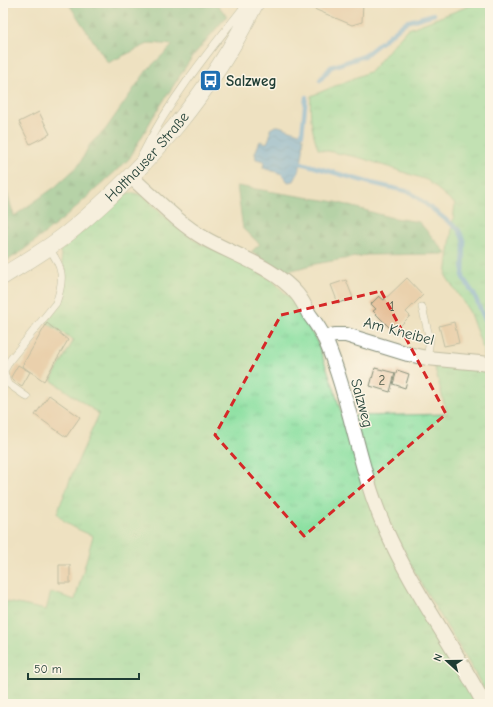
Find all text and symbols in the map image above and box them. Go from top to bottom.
bus stop icon: Salzweg [197,68,223,94]
place label: Salzweg [226,72,277,90]
street label: Holthauser Straße [101,108,193,205]
house number: 1 [389,299,395,314]
street label: Am Kneibel [362,313,436,349]
house number: 2 [379,373,386,388]
street label: Salzweg [347,377,377,429]
north arrow [427,641,467,681]
text: N [431,652,445,663]
scale bar [28,655,139,681]
text: 50 m [34,662,62,676]

